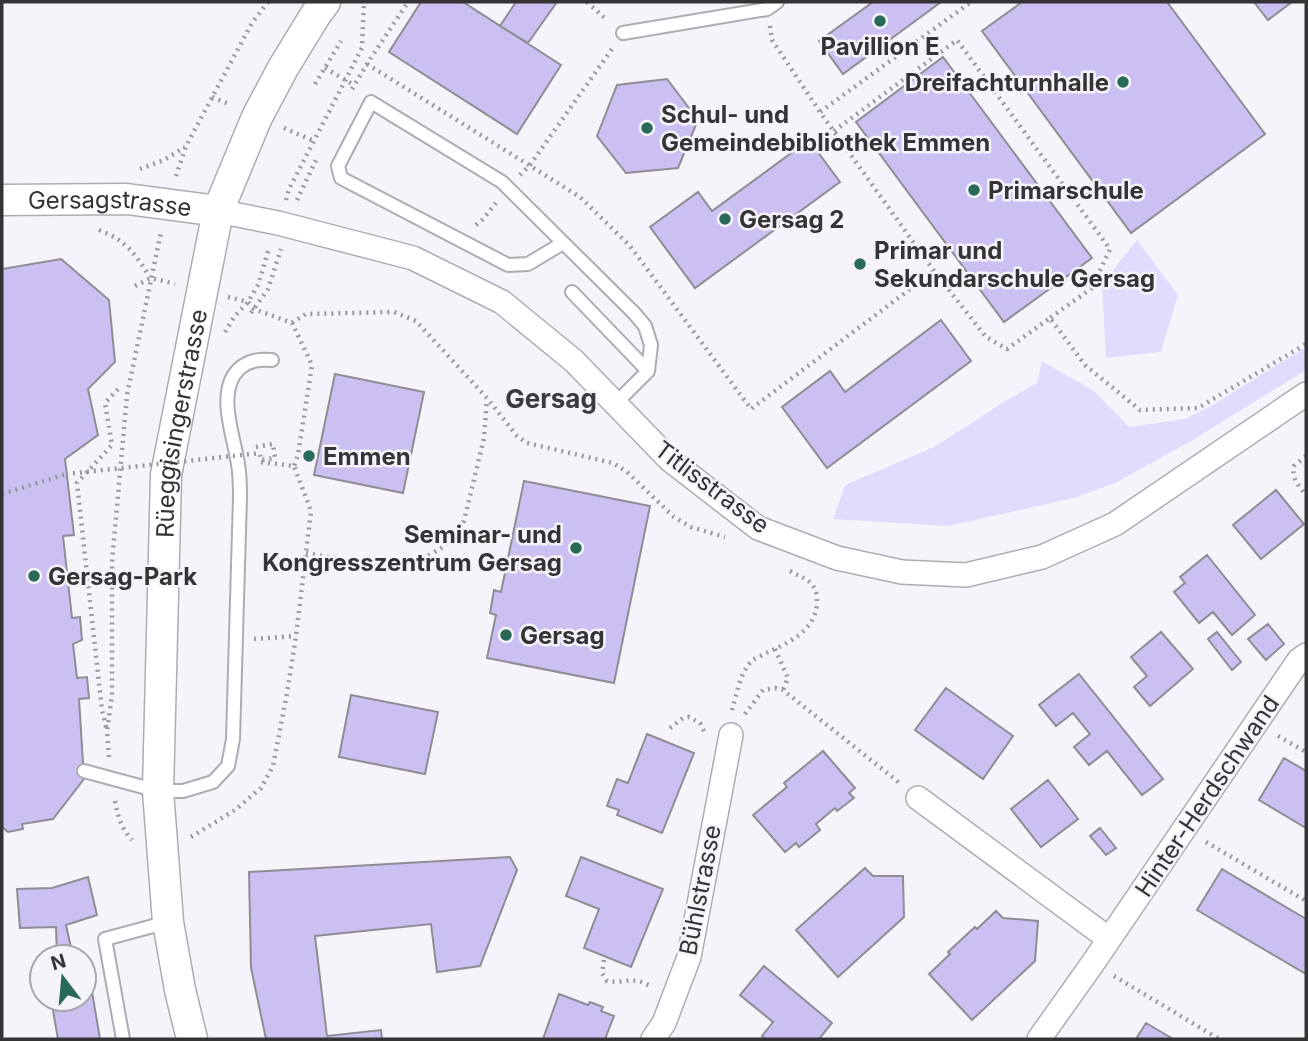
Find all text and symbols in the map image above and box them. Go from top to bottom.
marker: Pavillion E [872,13,888,29]
place label: Pavillion E [820,32,940,61]
place label: Dreifachturnhalle [905,68,1109,97]
marker: Dreifachturnhalle [1115,74,1131,90]
place label: Schul- und Gemeindebibliothek Emmen [661,100,990,157]
marker: Schul- und Gemeindebibliothek Emmen [639,120,655,136]
place label: Primarschule [988,176,1144,205]
marker: Primarschule [966,182,982,198]
street label: Gersagstrasse [28,184,193,222]
place label: Gersag 2 [739,205,844,234]
marker: Gersag 2 [717,211,733,227]
place label: Primar und Sekundarschule Gersag [874,236,1155,293]
marker: Primar und Sekundarschule Gersag [852,256,868,272]
street label: Rüeggisingerstrasse [150,306,213,538]
district label: Gersag [505,383,597,414]
street label: Titlisstrasse [649,435,775,539]
place label: Emmen [323,442,411,471]
marker: Emmen [301,448,317,464]
place label: Seminar- und Kongresszentrum Gersag [262,520,562,577]
marker: Seminar- und Kongresszentrum Gersag [568,540,584,556]
place label: Gersag-Park [48,562,197,591]
marker: Gersag-Park [26,568,42,584]
place label: Gersag [520,621,605,650]
marker: Gersag [498,627,514,643]
street label: Hinter-Herdschwand [1129,690,1285,902]
street label: Bühlstrasse [673,822,727,958]
north arrow [28,943,98,1013]
text: N [48,949,69,975]

